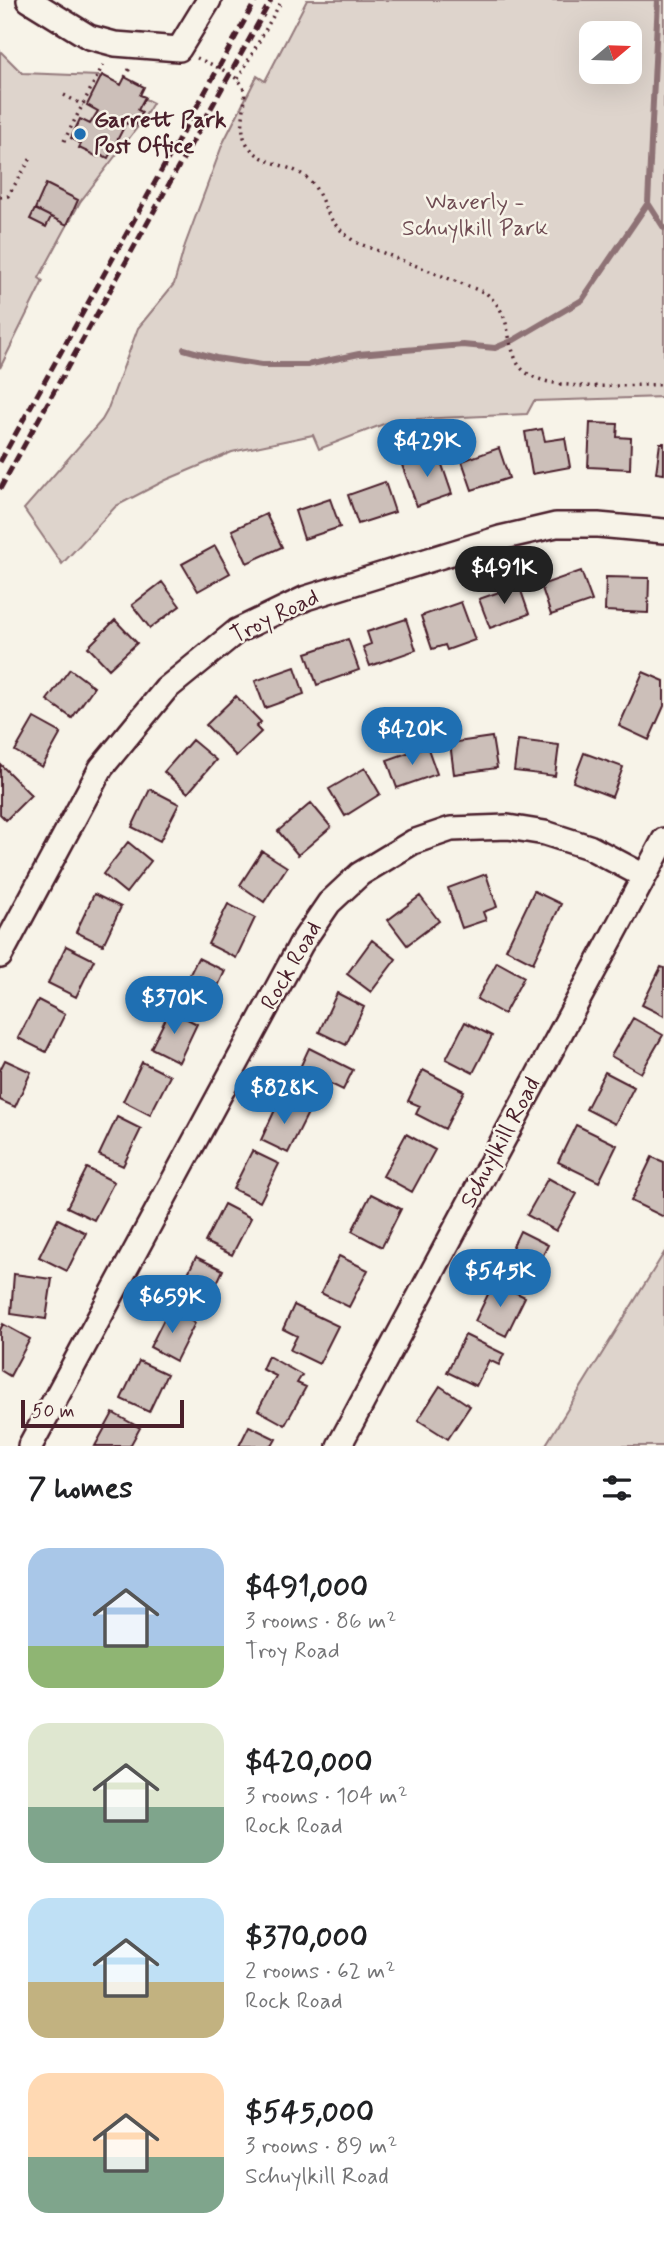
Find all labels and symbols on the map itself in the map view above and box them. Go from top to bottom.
north arrow [579,21,642,84]
place label: Garrett Park Post Office [94,106,227,162]
marker: Garrett Park Post Office [72,126,88,142]
park label: Waverly - Schuylkill Park [402,188,548,244]
pin: $429K [378,420,476,479]
pin: $491K [455,546,553,606]
street label: Troy Road [226,583,324,651]
pin: $420K [363,708,461,767]
street label: Rock Road [255,916,329,1016]
pin: $370K [125,976,223,1036]
pin: $828K [235,1066,333,1126]
street label: Schuylkill Road [454,1072,548,1214]
pin: $545K [451,1250,549,1309]
pin: $659K [123,1276,221,1335]
scale bar [21,1397,184,1429]

